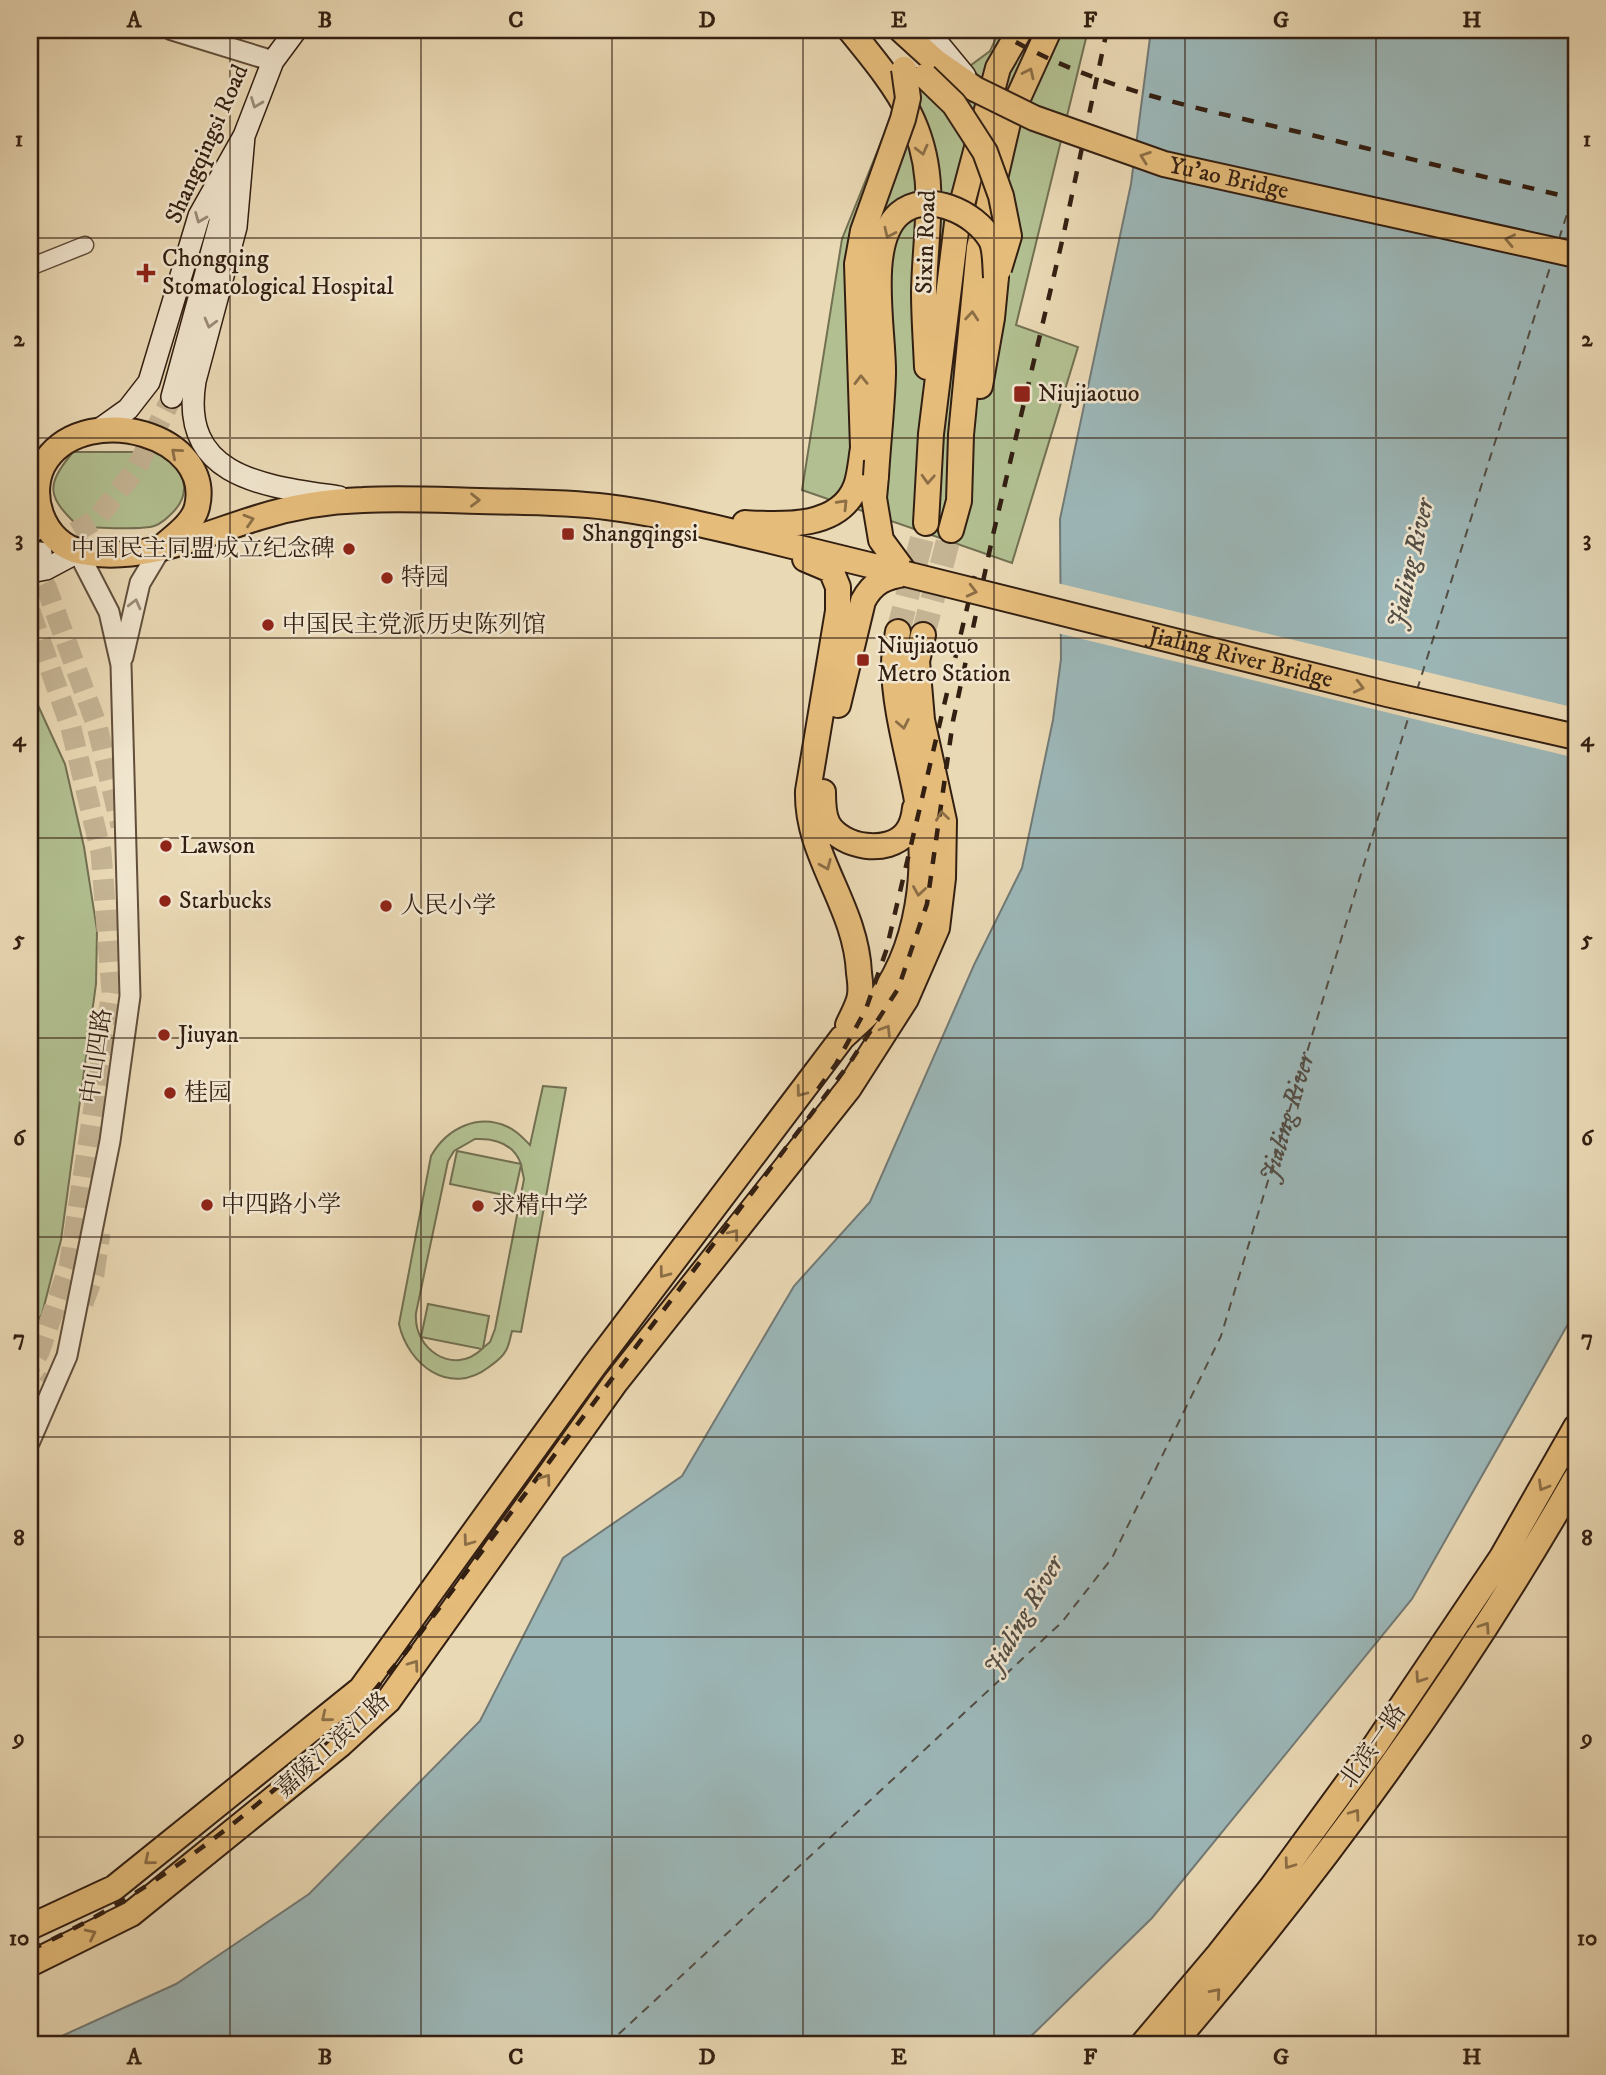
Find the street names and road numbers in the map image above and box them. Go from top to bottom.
street label: Shangqingsi Road [159,60,255,228]
street label: Yu'ao Bridge [1166,151,1292,206]
street label: Sixin Road [909,189,943,295]
street label: Jialing River Bridge [1144,620,1336,695]
street label: 中山四路 [75,1006,119,1106]
street label: 嘉陵江滨江路 [269,1686,397,1804]
street label: 北滨一路 [1333,1698,1413,1794]

